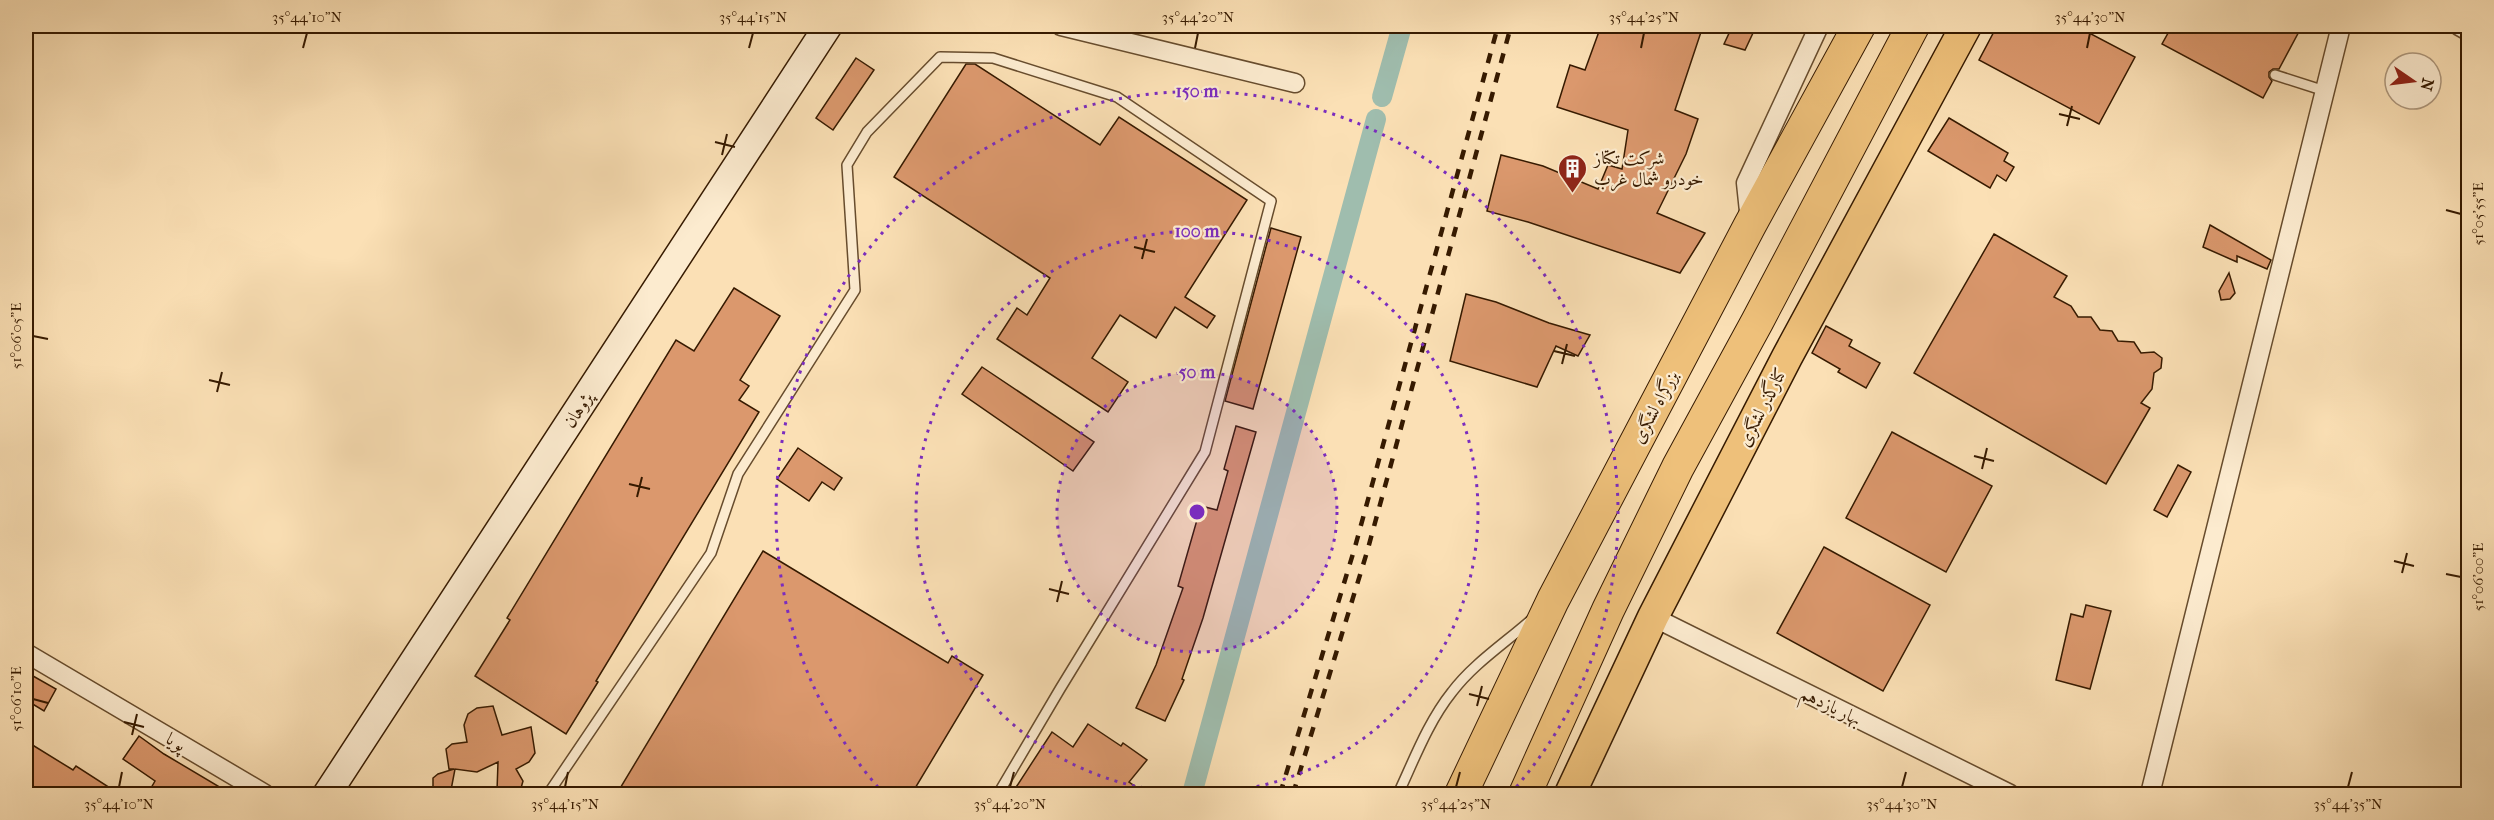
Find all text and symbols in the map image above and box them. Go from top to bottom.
text: 35°44'10"N [272,8,343,26]
text: 35°44'15"N [719,8,788,26]
text: 35°44'20"N [1162,8,1235,26]
text: 35°44'25"N [1609,8,1680,26]
text: 35°44'30"N [2055,8,2126,26]
north arrow [2383,51,2443,111]
text: N [2416,76,2438,94]
text: 150 m [1176,81,1219,102]
place label: شرکت تکتاز خودرو شمال غرب [1592,148,1704,192]
building icon: شرکت تکتاز خودرو شمال غرب [1557,152,1589,194]
text: 51°05'55"E [2469,182,2487,246]
text: 100 m [1174,221,1221,242]
text: 51°06'05"E [7,303,25,369]
text: 50 m [1179,362,1216,383]
street label: کنارگذر لشگری [1731,363,1792,451]
street label: بزرگراه لشگری [1626,366,1684,448]
street label: پژوهان [559,387,599,432]
centre of rings [1187,502,1207,522]
text: 51°06'00"E [2469,543,2487,611]
text: 51°06'10"E [7,666,25,732]
street label: بهار یازدهم [1794,683,1865,736]
street label: پویا [161,728,191,759]
text: 35°44'10"N [84,795,155,813]
text: 35°44'15"N [531,795,600,813]
text: 35°44'20"N [974,795,1047,813]
text: 35°44'25"N [1421,795,1492,813]
text: 35°44'30"N [1867,795,1938,813]
text: 35°44'35"N [2314,795,2383,813]

